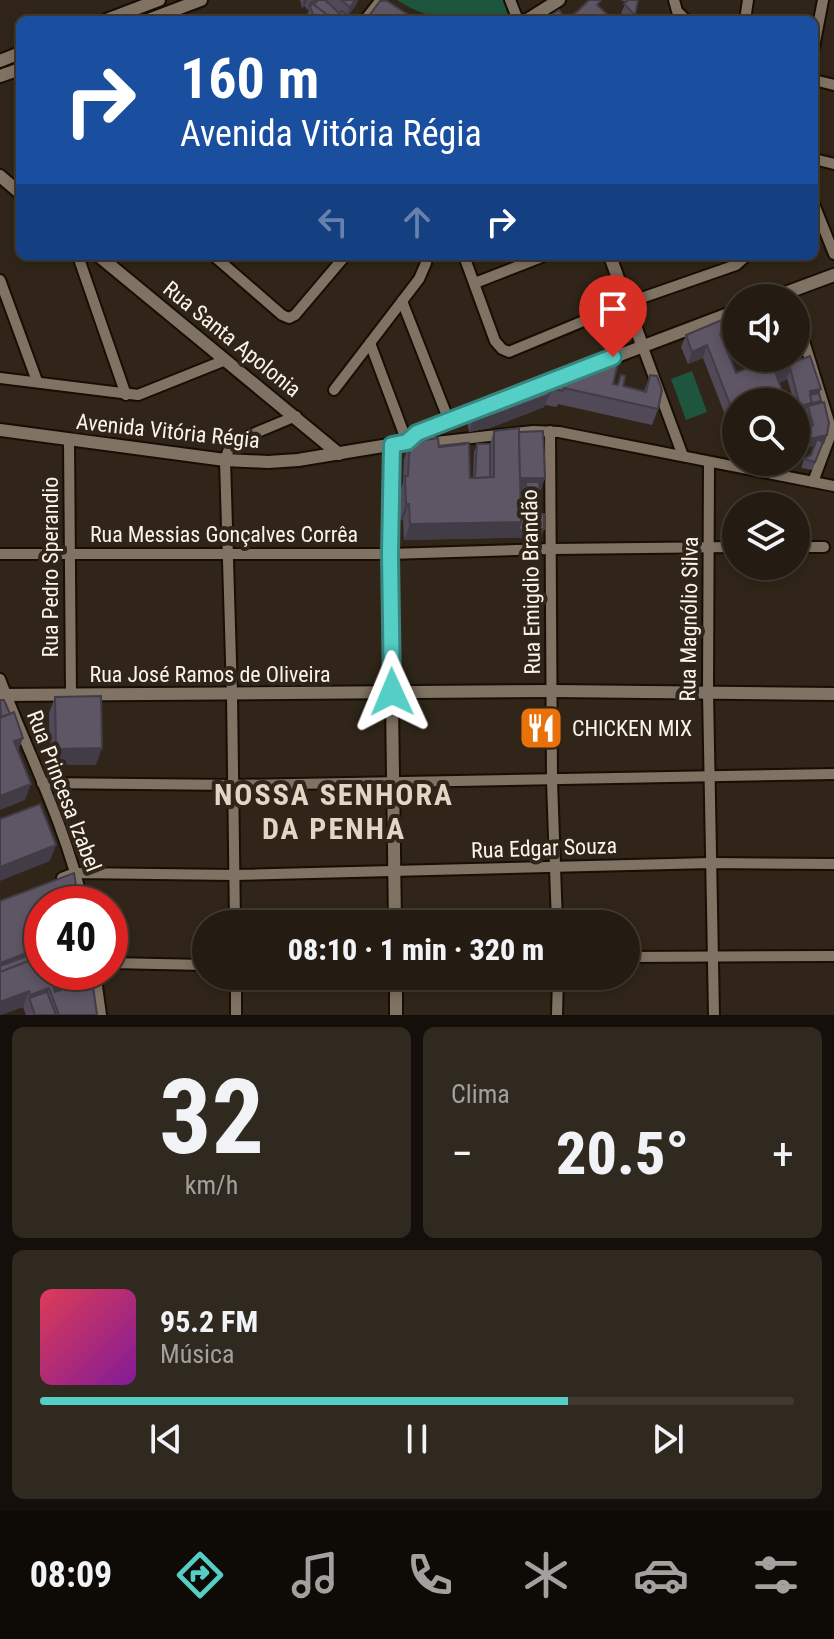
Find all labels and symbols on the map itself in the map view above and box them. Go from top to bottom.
pin [579,275,647,357]
street label: Rua Santa Apolonia [158,276,306,402]
street label: Avenida Vitória Régia [75,409,261,453]
street label: Rua Pedro Sperandio [38,477,63,657]
street label: Rua Emigdio Brandão [517,489,545,675]
street label: Rua Messias Gonçalves Corrêa [90,522,358,547]
street label: Rua Magnólio Silva [675,536,703,702]
position arrow [350,650,434,734]
street label: Rua José Ramos de Oliveira [90,662,330,687]
restaurant icon: CHICKEN MIX [517,704,565,752]
street label: Rua Princesa Izabel [22,707,106,875]
place label: CHICKEN MIX [572,716,692,741]
district label: NOSSA SENHORA DA PENHA [214,777,454,846]
street label: Rua Edgar Souza [471,833,617,863]
speed limit sign: 40 [24,886,128,990]

